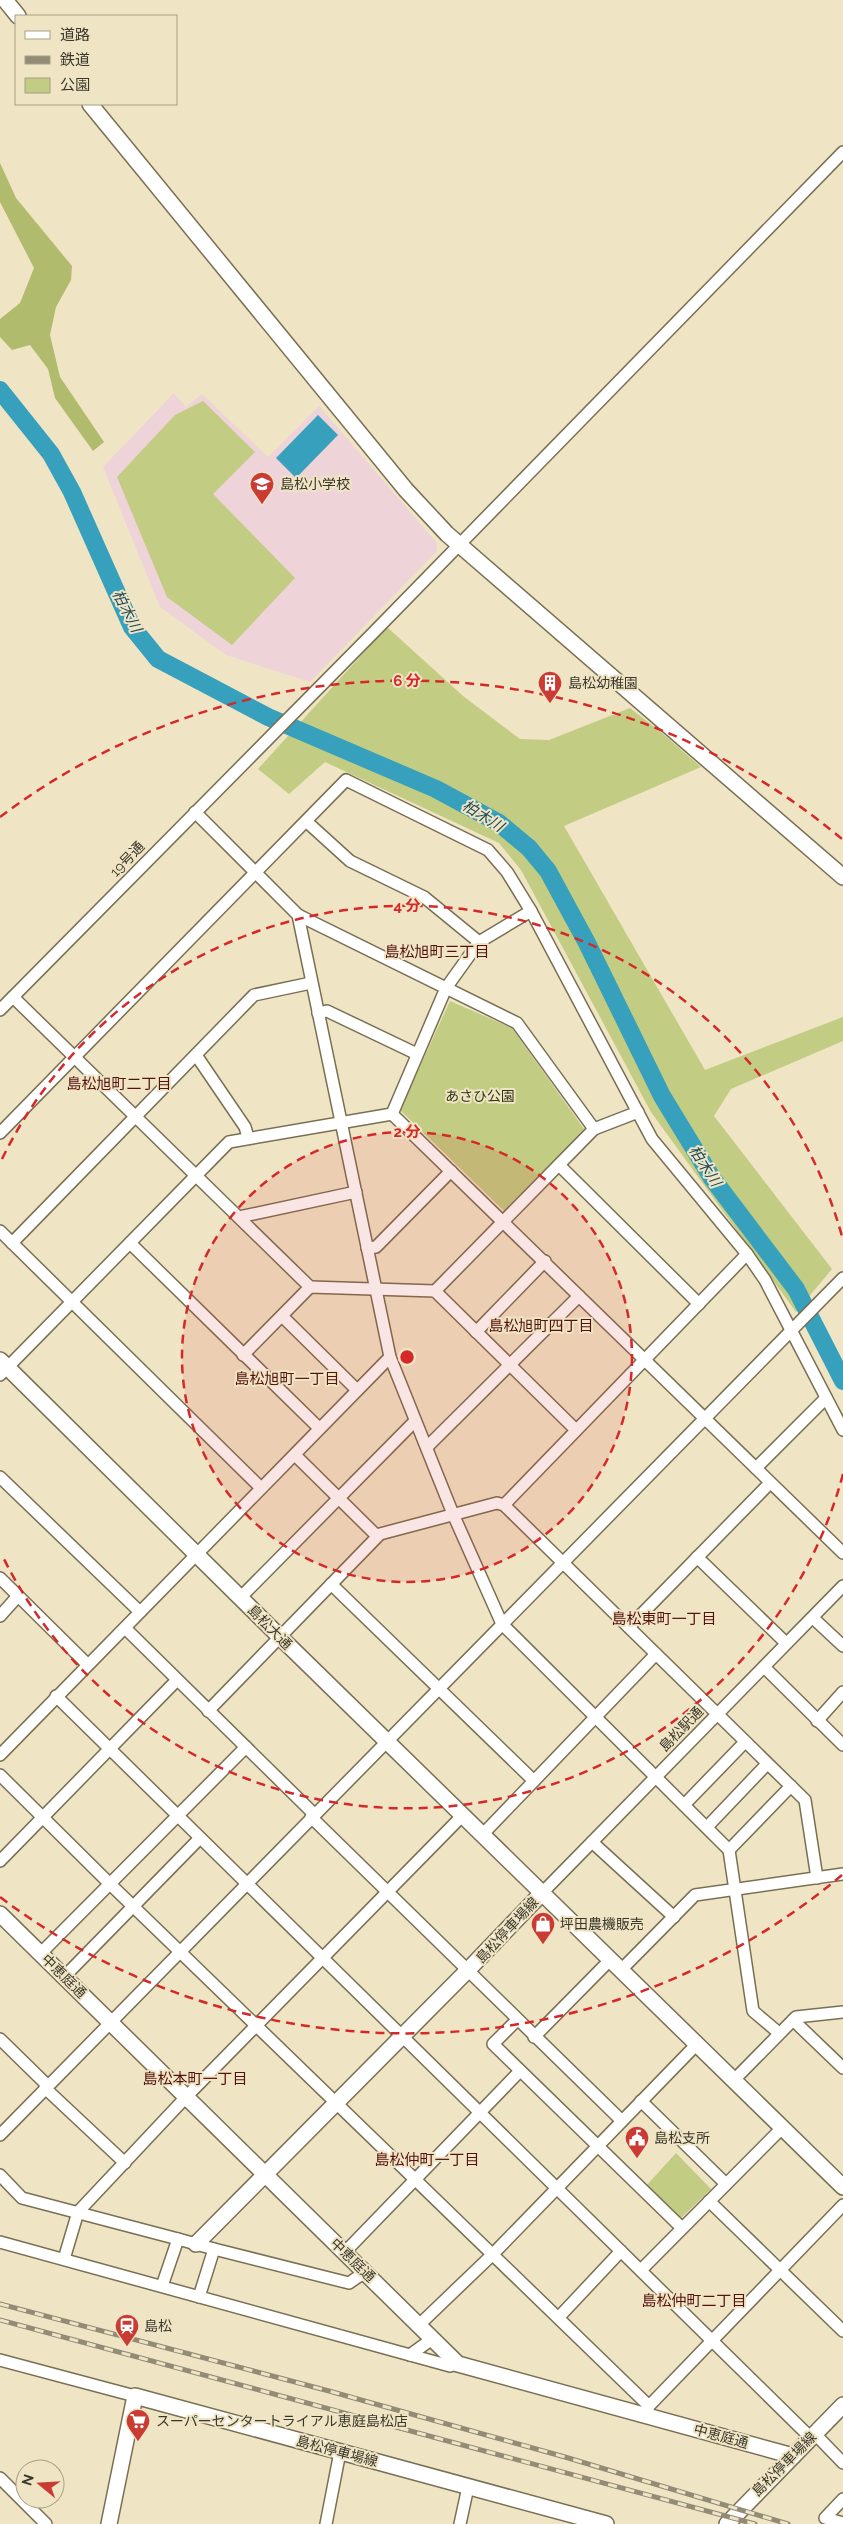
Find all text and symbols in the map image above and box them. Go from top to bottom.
legend [15,15,178,105]
text: 道路 [60,26,90,44]
text: 鉄道 [60,51,90,69]
text: 公園 [60,76,90,94]
school or university icon: 島松小学校 [249,471,275,505]
place label: 島松小学校 [280,476,350,492]
water label: 柏木川 [109,587,146,637]
building icon: 島松幼稚園 [537,670,563,704]
text: 6 分 [393,672,421,690]
place label: 島松幼稚園 [568,675,638,691]
water label: 柏木川 [459,796,509,837]
street label: 19号通 [107,838,147,880]
text: 4 分 [393,897,421,915]
district label: 島松旭町三丁目 [384,943,490,961]
district label: 島松旭町二丁目 [66,1075,172,1093]
park label: あさひ公園 [445,1088,515,1104]
text: 2 分 [393,1123,421,1141]
water label: 柏木川 [685,1142,726,1191]
district label: 島松旭町四丁目 [488,1317,594,1335]
centre of rings [398,1348,416,1366]
district label: 島松旭町一丁目 [234,1370,340,1388]
street label: 島松大通 [245,1602,295,1652]
district label: 島松東町一丁目 [611,1610,717,1628]
street label: 島松駅通 [656,1703,706,1755]
street label: 島松停車場線 [473,1894,541,1966]
shop icon: 坪田農機販売 [530,1911,556,1945]
place label: 坪田農機販売 [560,1916,644,1932]
street label: 中恵庭通 [38,1951,90,2001]
district label: 島松本町一丁目 [142,2070,248,2088]
public building icon: 島松支所 [624,2125,650,2159]
place label: 島松支所 [654,2130,710,2146]
district label: 島松仲町一丁目 [374,2151,480,2169]
street label: 中恵庭通 [327,2235,379,2285]
district label: 島松仲町二丁目 [641,2292,747,2310]
station icon: 島松 [114,2313,140,2347]
place label: 島松 [144,2318,172,2334]
supermarket icon: スーパーセンタートライアル恵庭島松店 [125,2408,151,2442]
place label: スーパーセンタートライアル恵庭島松店 [156,2413,408,2429]
street label: 中恵庭通 [692,2421,750,2451]
street label: 島松停車場線 [749,2429,819,2499]
street label: 島松停車場線 [294,2432,380,2470]
north arrow [15,2459,65,2509]
text: N [18,2472,37,2488]

